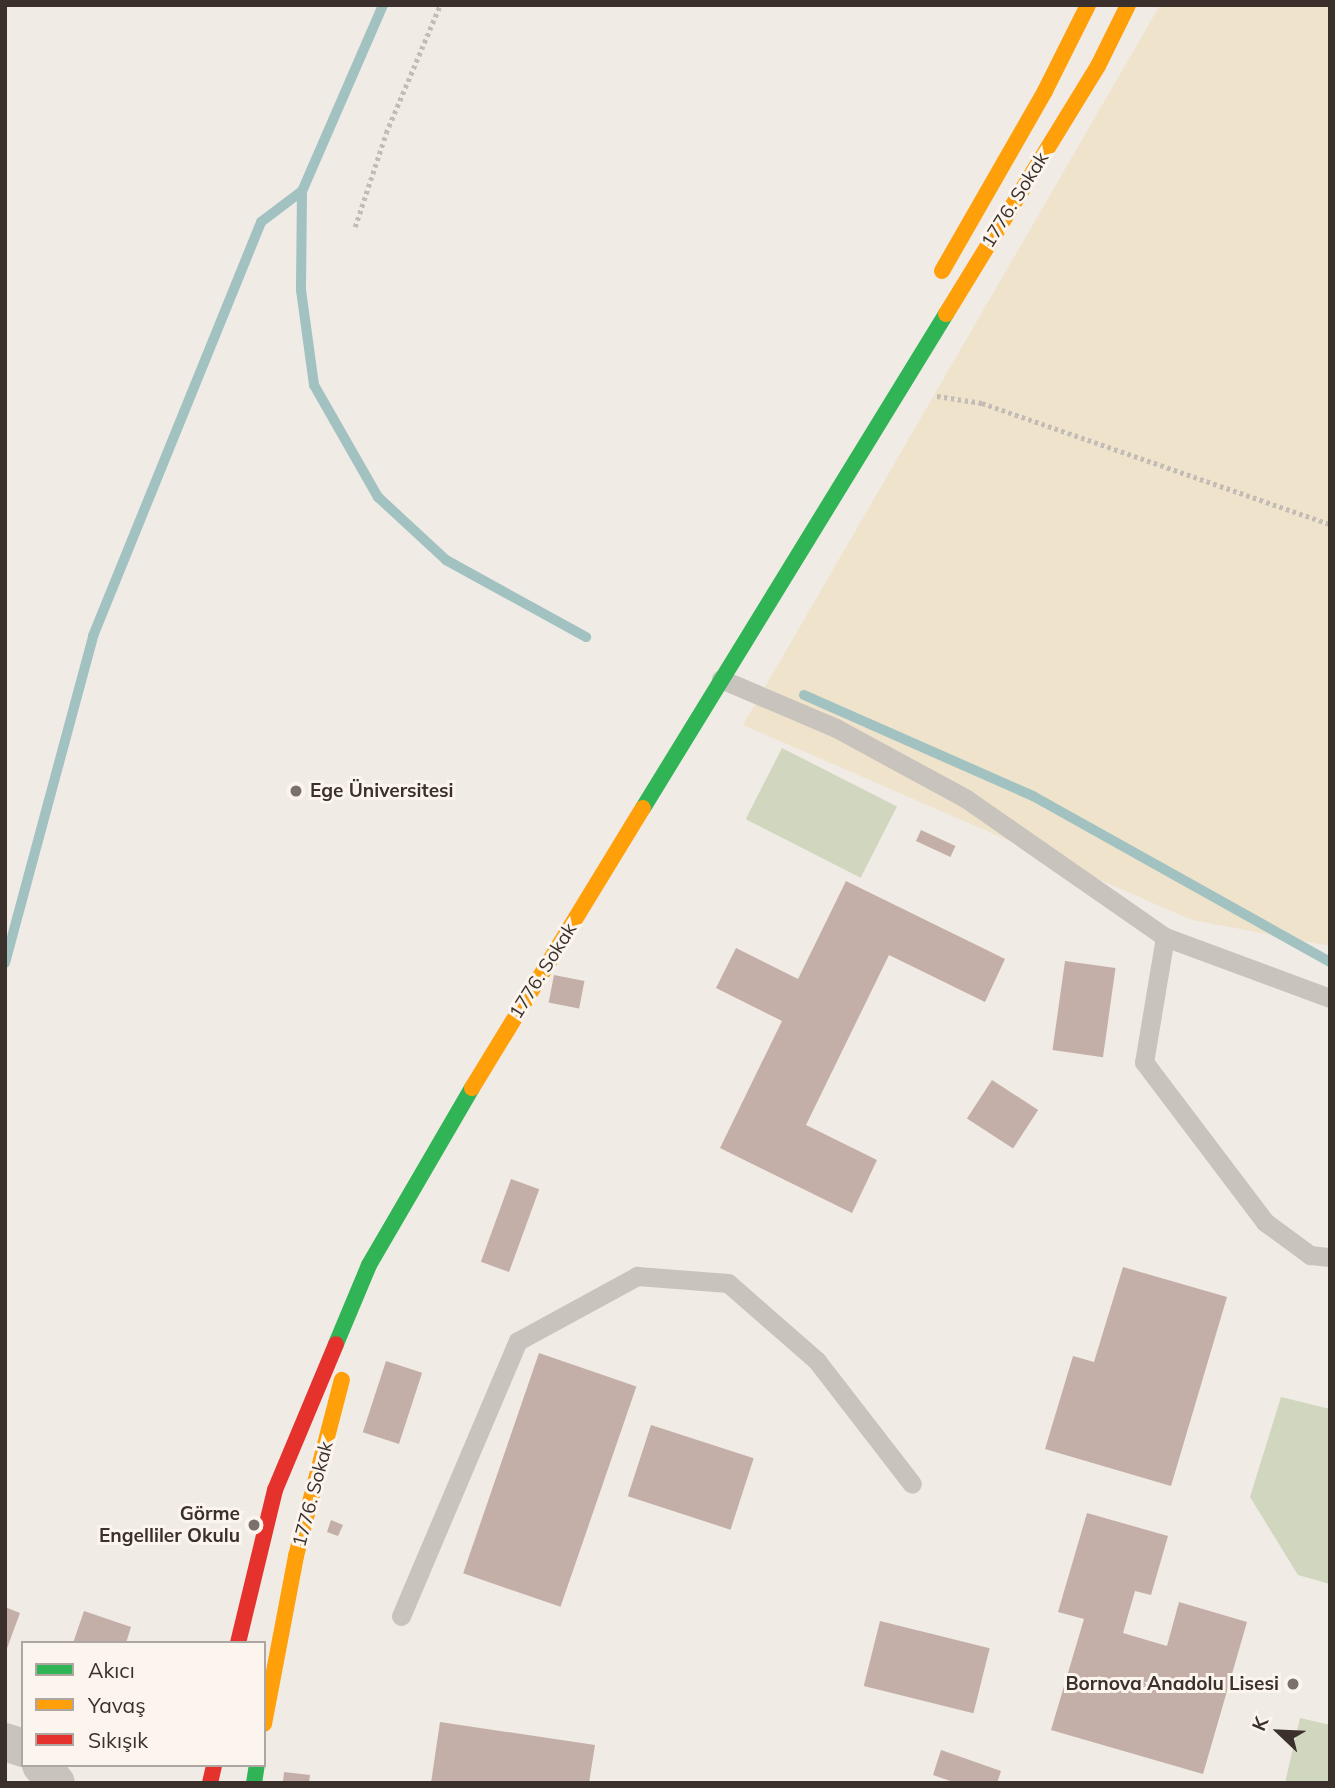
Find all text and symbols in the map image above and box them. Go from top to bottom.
street label: 1776. Sokak [977,148,1053,252]
place label: Ege Üniversitesi [310,780,454,802]
marker: Ege Üniversitesi [288,783,304,799]
street label: 1776. Sokak [505,919,581,1023]
street label: 1776. Sokak [288,1439,338,1549]
place label: Görme Engelliler Okulu [99,1503,240,1547]
marker: Görme Engelliler Okulu [246,1517,262,1533]
legend [21,1641,266,1767]
text: Akıcı [88,1657,135,1683]
place label: Bornova Anadolu Lisesi [1066,1673,1279,1695]
marker: Bornova Anadolu Lisesi [1285,1676,1301,1692]
text: Yavaş [88,1692,146,1718]
north arrow [1244,1697,1314,1767]
text: K [1246,1713,1273,1734]
text: Sıkışık [88,1727,148,1753]

